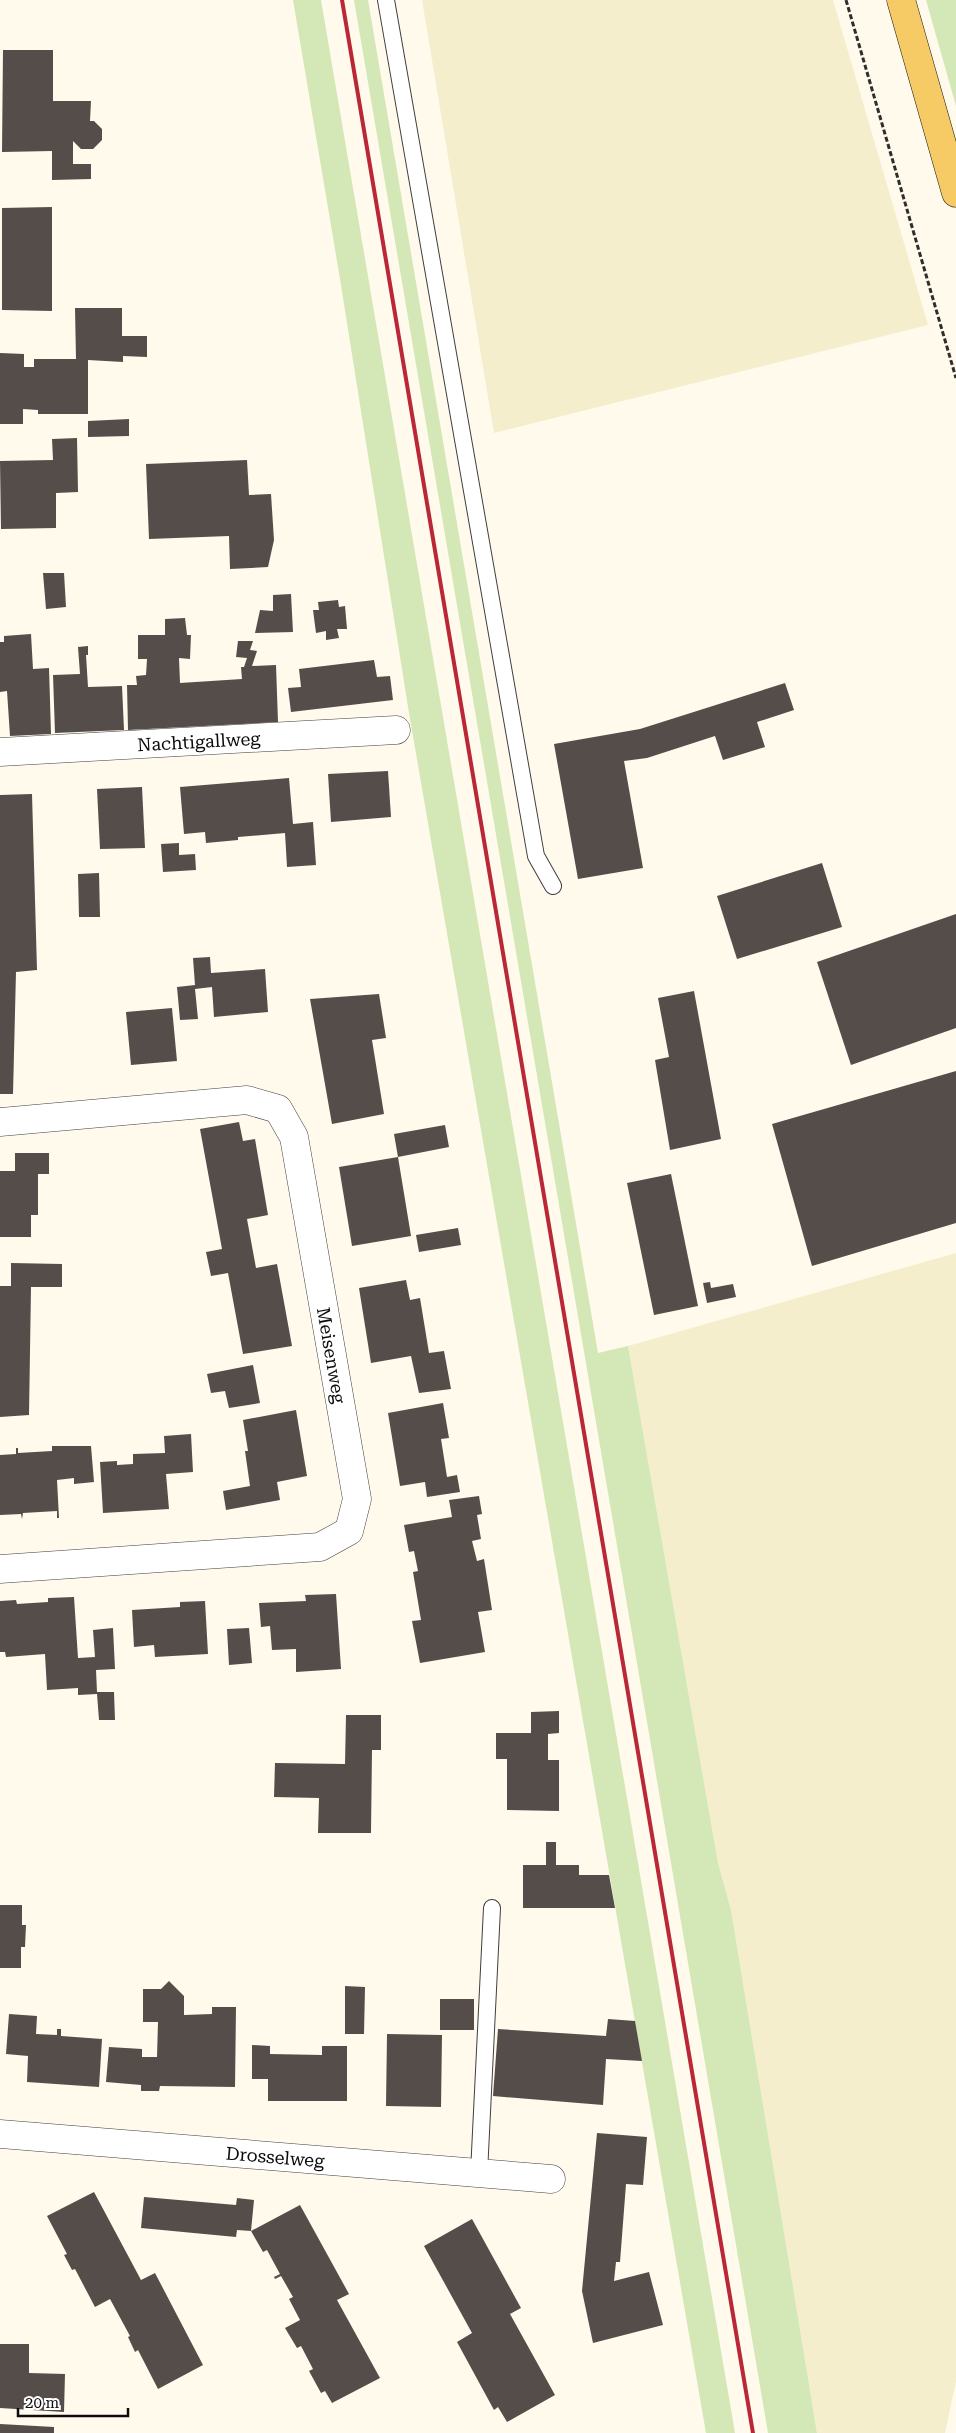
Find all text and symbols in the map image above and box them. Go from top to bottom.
street label: Nachtigallweg [137,727,262,755]
street label: Meisenweg [313,1306,351,1406]
street label: Drosselweg [225,2142,326,2171]
scale bar [18,2386,128,2418]
text: 20 m [25,2394,60,2412]

